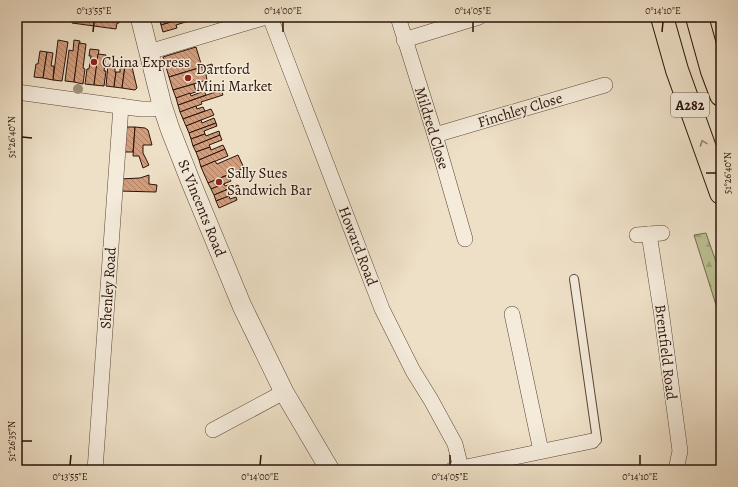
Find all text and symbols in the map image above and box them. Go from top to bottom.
text: 0°13'55"E [76,4,112,17]
text: 0°14'00"E [264,4,302,17]
text: 0°14'05"E [455,4,491,17]
text: 0°14'10"E [645,4,681,17]
place label: China Express [102,52,190,72]
marker: China Express [89,57,99,67]
place label: Dartford Mini Market [196,59,272,96]
marker: Dartford Mini Market [183,73,193,83]
street label: Mildred Close [410,84,454,172]
street label: Finchley Close [475,88,565,132]
road number: A282 [671,93,709,117]
text: 51°26'40"N [5,116,18,158]
one-way arrow [699,140,708,147]
text: 51°26'40"N [721,152,734,194]
street label: St Vincents Road [173,156,231,260]
place label: Sally Sues Sandwich Bar [227,163,312,200]
marker: Sally Sues Sandwich Bar [214,177,224,187]
street label: Howard Road [334,203,383,289]
street label: Shenley Road [95,245,121,330]
street label: Brentfield Road [650,303,682,402]
text: 51°26'35"N [5,421,18,461]
text: 0°13'55"E [52,470,88,483]
text: 0°14'00"E [241,470,279,483]
text: 0°14'05"E [432,470,468,483]
text: 0°14'10"E [622,470,658,483]

